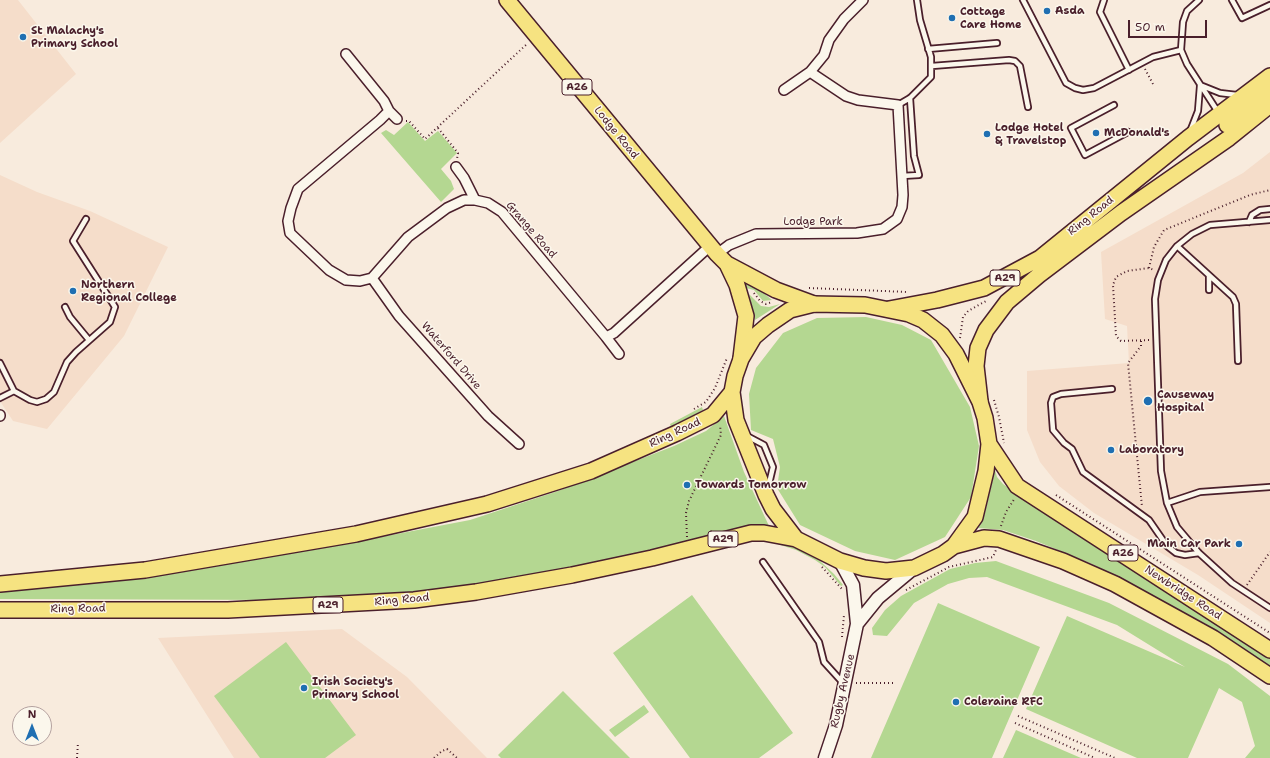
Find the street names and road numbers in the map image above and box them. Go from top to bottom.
road number: A26 [562,79,592,95]
street label: Lodge Road [591,104,641,162]
street label: Ring Road [1065,193,1117,239]
street label: Grange Road [503,199,559,261]
street label: Lodge Park [783,215,843,229]
road number: A29 [990,270,1020,286]
street label: Waterford Drive [418,320,484,392]
street label: Ring Road [647,415,703,451]
road number: A29 [708,531,738,547]
road number: A26 [1108,545,1138,561]
street label: Newbridge Road [1142,563,1224,623]
street label: Ring Road [374,591,430,609]
road number: A29 [313,597,343,613]
street label: Ring Road [50,602,106,616]
street label: Rugby Avenue [828,653,858,729]

